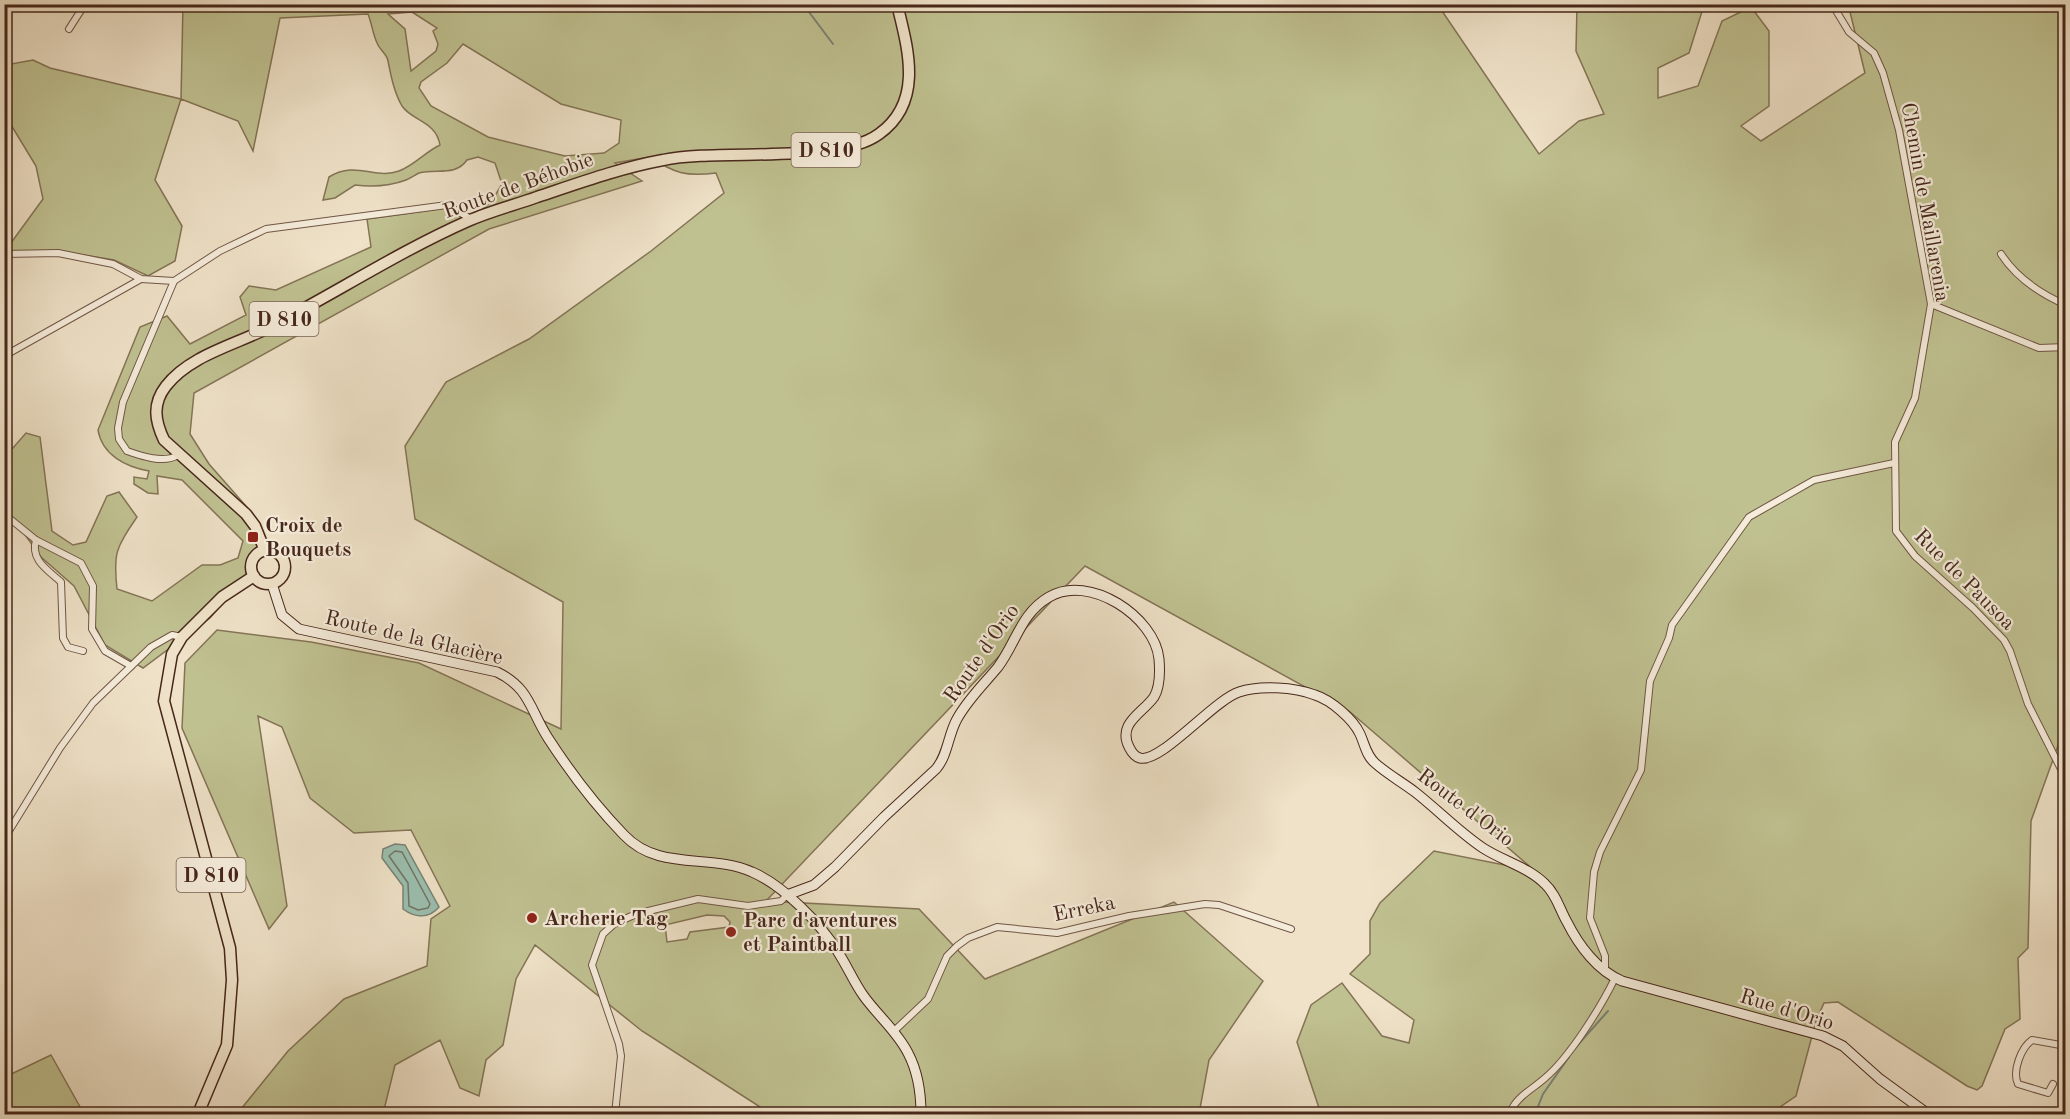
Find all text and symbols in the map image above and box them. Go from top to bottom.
street label: Chemin de Maillarenia [1897,101,1952,304]
road number: D 810 [792,133,860,167]
street label: Route de Béhobie [441,149,596,223]
road number: D 810 [250,302,318,336]
place label: Croix de Bouquets [265,516,351,561]
street label: Rue de Pausoa [1909,526,2018,635]
marker: Croix de Bouquets [246,530,260,544]
street label: Route d'Orio [941,601,1024,707]
street label: Route de la Glacière [323,608,505,669]
street label: Route d'Orio [1413,765,1517,851]
road number: D 810 [176,858,246,892]
street label: Erreka [1051,893,1117,926]
place label: Archerie Tag [544,909,668,930]
marker: Archerie Tag [525,911,539,925]
place label: Parc d'aventures et Paintball [743,911,897,956]
marker: Parc d'aventures et Paintball [724,925,738,939]
street label: Rue d'Orio [1737,986,1836,1035]

